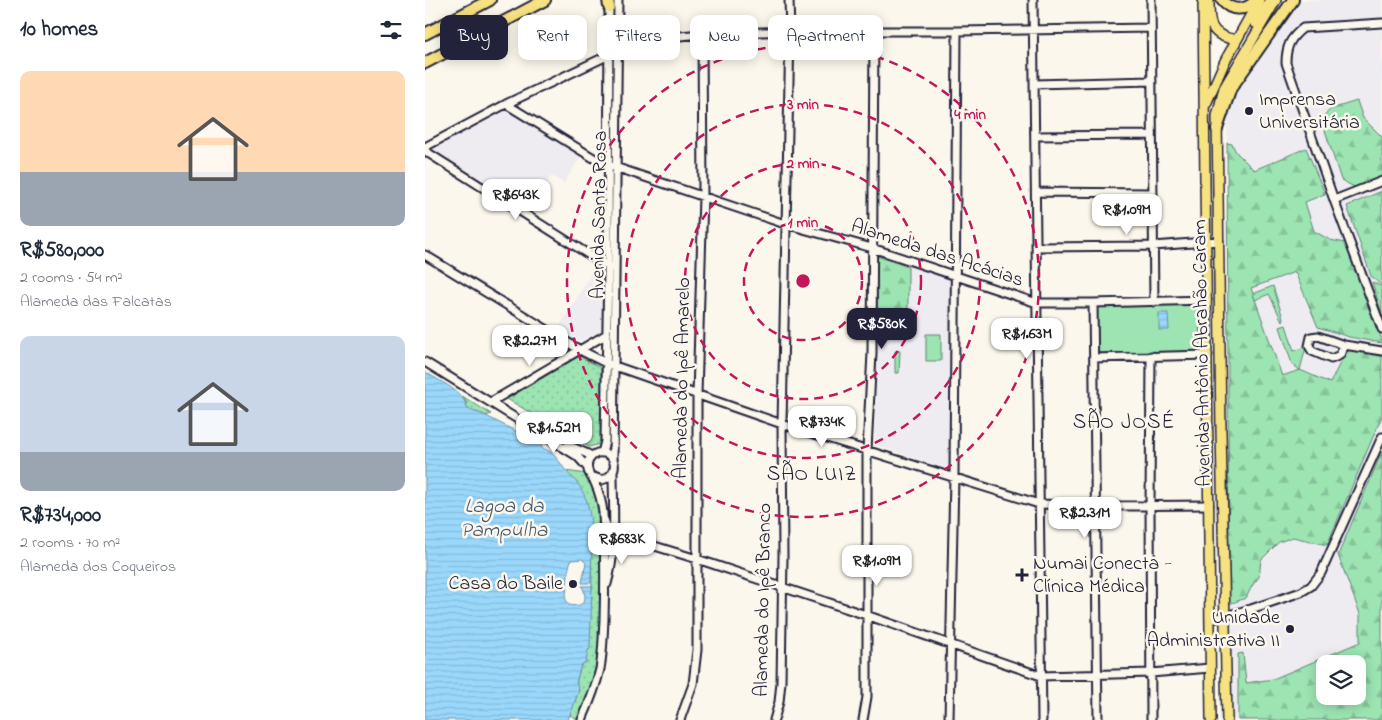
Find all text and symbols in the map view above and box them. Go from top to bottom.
text: 10 homes [20,15,98,45]
chip: Buy [440,15,508,60]
chip: Rent [518,15,587,60]
chip: Filters [597,15,680,60]
chip: New [690,15,758,60]
chip: Apartment [768,15,883,60]
icon: filters [377,16,405,44]
place label: Imprensa Universitária [1259,86,1360,138]
text: 3 min [786,94,819,116]
icon: home [168,104,258,194]
text: 4 min [953,104,986,126]
marker: Imprensa Universitária [1243,105,1255,117]
street label: Avenida Santa Rosa [584,130,616,300]
text: 2 min [786,153,820,175]
pin: R$643K [475,178,557,221]
text: R$643K [493,183,539,207]
pin: R$1.09M [1081,194,1173,236]
text: R$1.09M [1103,198,1151,222]
text: 1 min [788,212,819,234]
street label: Alameda das Acácias [847,212,1027,296]
street label: Avenida Antônio Abrahão Caram [1186,219,1220,487]
text: R$580,000 [20,236,104,266]
text: 2 rooms · 54 m² [20,266,122,290]
centre of rings [794,272,812,290]
street label: Alameda do Ipê Amarelo [667,277,699,479]
text: Alameda das Falcatas [20,290,172,314]
pin: R$580K [841,308,923,350]
text: R$580K [858,312,906,336]
pin: R$1.63M [981,318,1073,360]
text: R$1.63M [1002,322,1052,346]
pin: R$2.27M [484,324,576,367]
text: R$2.27M [503,329,557,353]
icon: home [168,369,258,459]
pin: R$734K [781,406,863,448]
district label: SÃO JOSÉ [1073,408,1175,438]
text: R$734K [799,410,845,434]
pin: R$1.52M [508,412,600,454]
text: R$1.52M [527,416,581,440]
district label: SÃO LUIZ [767,460,857,490]
water label: Lagoa da Pampulha [461,492,548,546]
pin: R$2.31M [1039,496,1131,539]
text: R$734,000 [20,501,101,531]
text: R$2.31M [1059,501,1111,525]
street label: Alameda do Ipê Branco [748,503,780,697]
pin: R$683K [581,522,663,565]
text: R$683K [599,527,645,551]
text: 2 rooms · 70 m² [20,531,120,555]
pin: R$1.09M [831,544,923,587]
text: R$1.09M [853,549,901,573]
place label: Numai Conecta - Clínica Médica [1033,550,1172,602]
text: Alameda dos Coqueiros [20,555,176,579]
marker: Numai Conecta - Clínica Médica [1015,568,1029,582]
place label: Casa do Baile [448,570,563,599]
marker: Casa do Baile [567,578,579,590]
place label: Unidade Administrativa II [1147,604,1280,656]
marker: Unidade Administrativa II [1284,623,1296,635]
map controls [1316,655,1366,705]
button: layers [1316,655,1366,705]

